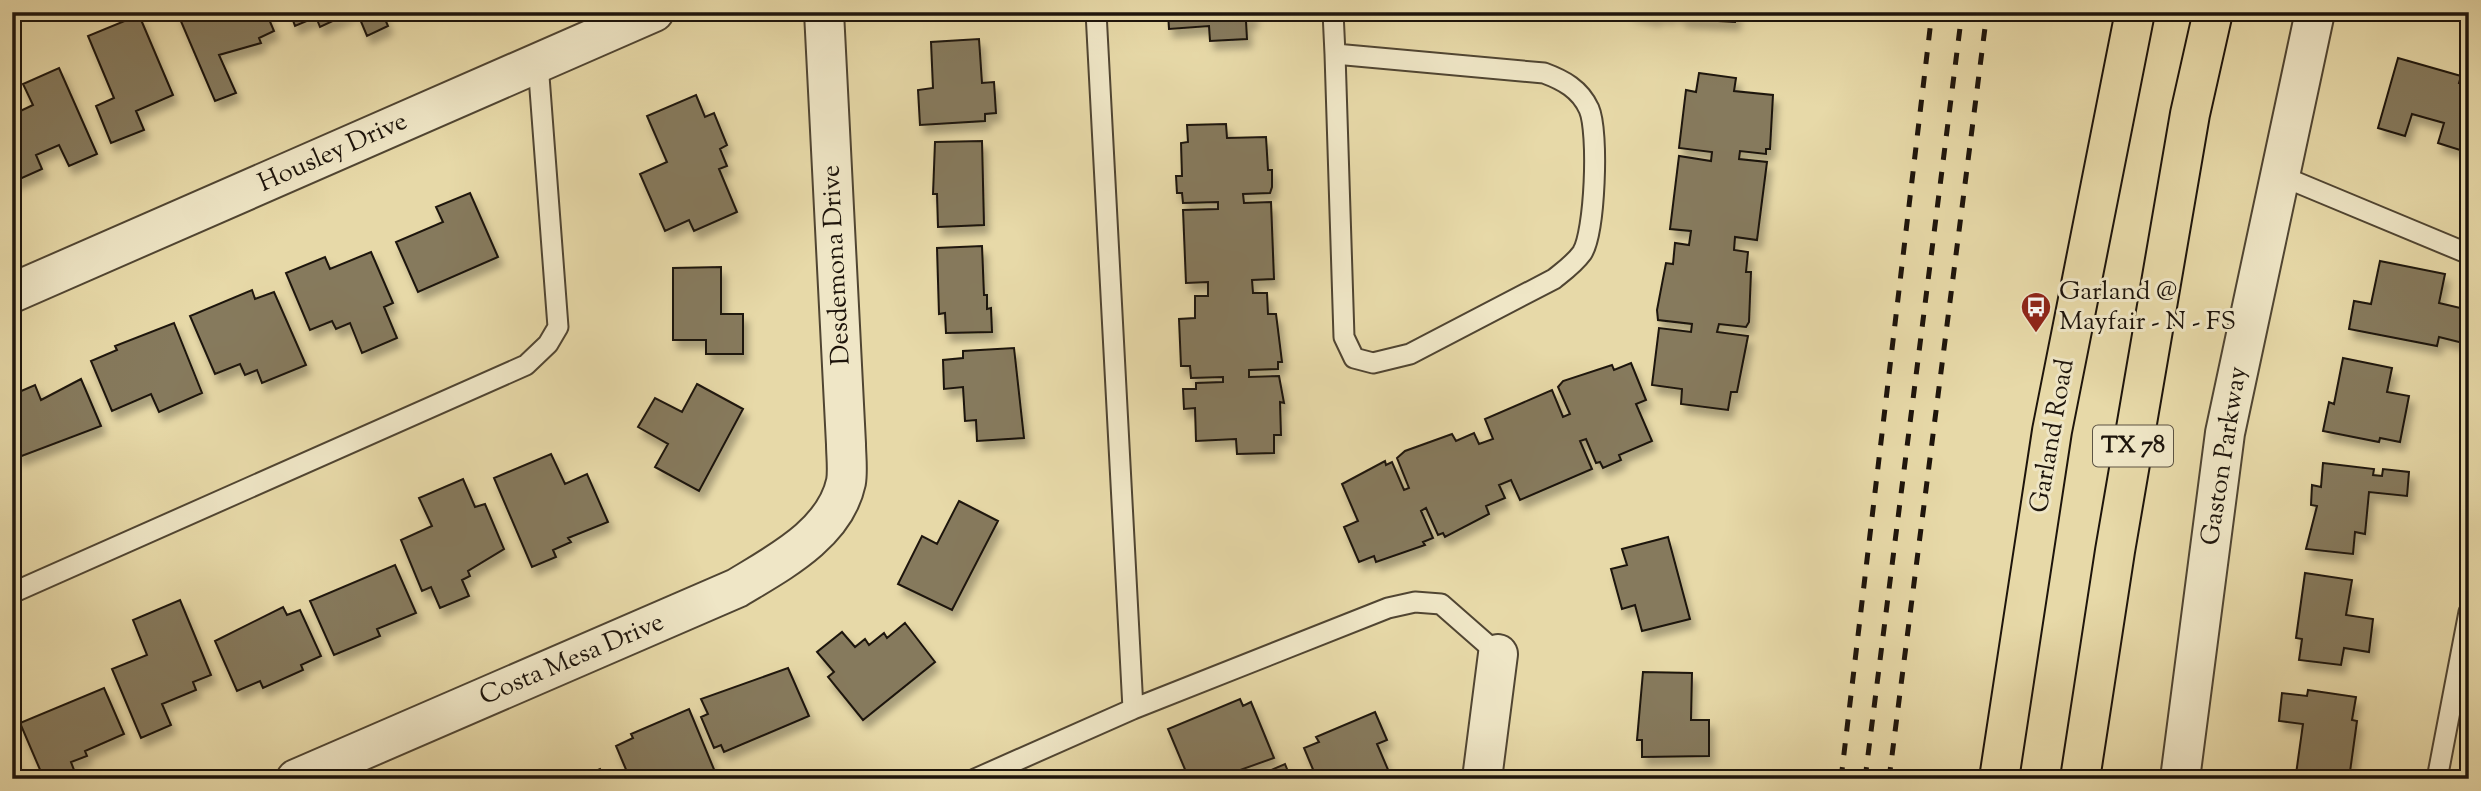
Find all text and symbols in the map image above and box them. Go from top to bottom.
street label: Housley Drive [253,104,413,202]
street label: Desdemona Drive [813,164,861,366]
place label: Garland @ Mayfair - N - FS [2059,274,2236,341]
bus stop icon: Garland @ Mayfair - N - FS [2019,290,2053,334]
street label: Garland Road [2021,356,2085,516]
street label: Gaston Parkway [2193,364,2257,548]
road number: TX 78 [2093,426,2173,466]
street label: Costa Mesa Drive [474,604,670,716]

